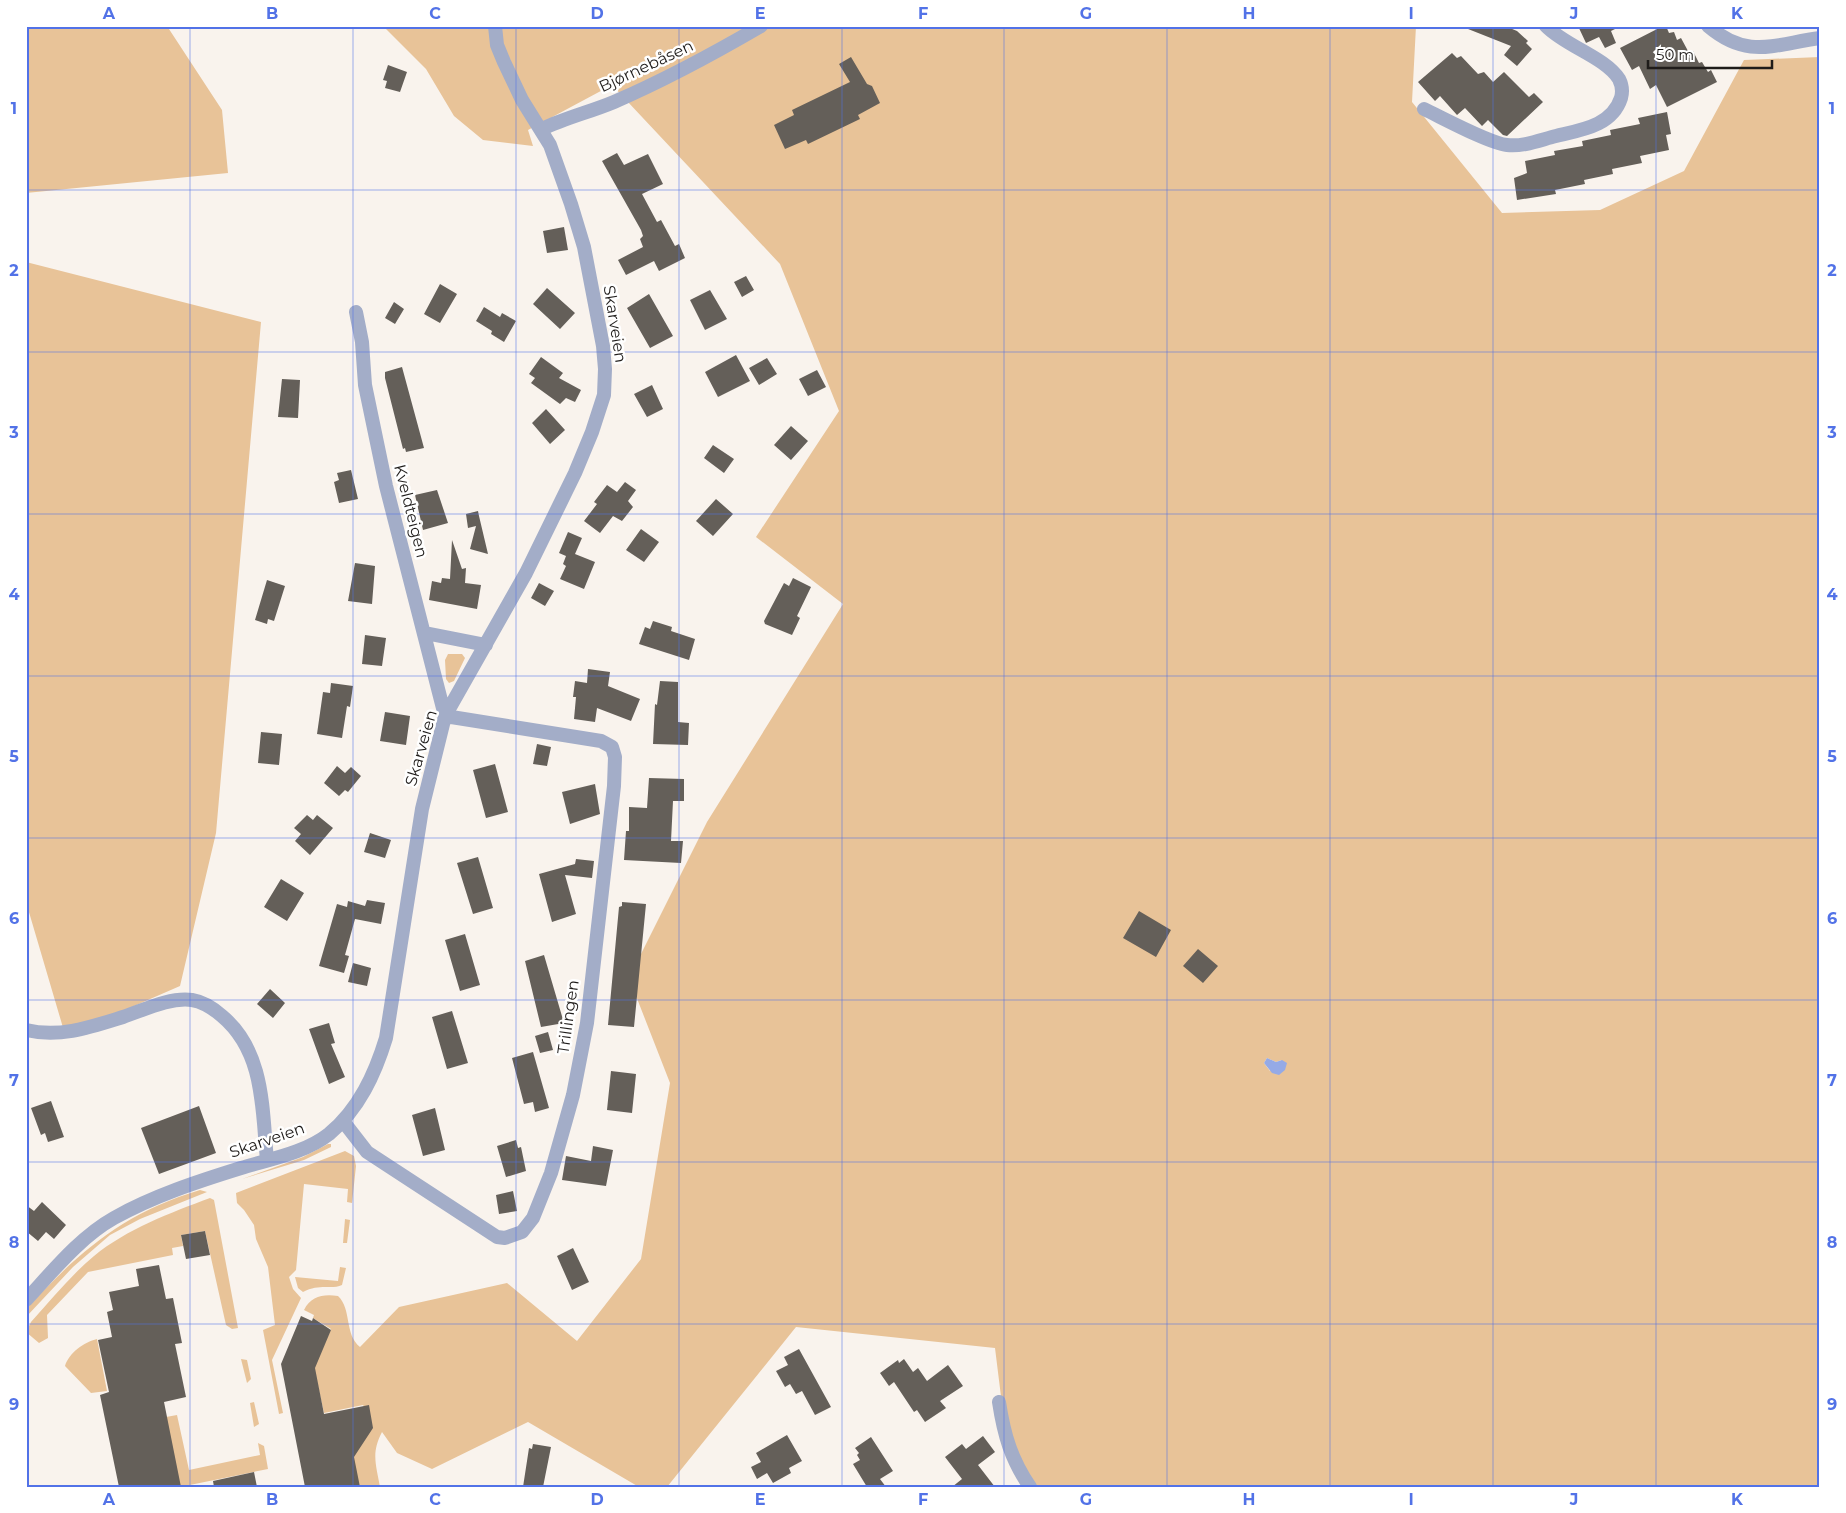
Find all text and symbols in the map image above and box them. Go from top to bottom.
text: A [102,4,116,23]
text: B [266,4,278,23]
text: C [429,4,441,23]
text: D [590,4,604,23]
text: E [755,4,765,23]
text: F [918,4,928,23]
text: G [1080,4,1092,23]
text: H [1243,4,1255,23]
text: I [1408,4,1414,23]
text: J [1569,4,1578,23]
text: K [1731,4,1744,23]
street label: Bjørnebåsen [596,36,696,96]
scale bar [1648,38,1772,70]
text: 50 m [1656,45,1694,64]
text: 1 [11,99,17,118]
text: 1 [1829,99,1835,118]
text: 2 [9,261,19,280]
text: 2 [1827,261,1837,280]
street label: Skarveien [599,284,631,364]
text: 3 [8,423,19,442]
text: 3 [1826,423,1837,442]
street label: Kveldteigen [390,462,432,560]
text: 4 [8,585,20,604]
text: 4 [1826,585,1838,604]
street label: Skarveien [401,708,441,788]
text: 5 [9,747,19,766]
text: 5 [1827,747,1837,766]
text: 6 [9,909,19,928]
text: 6 [1827,909,1837,928]
street label: Trillingen [553,979,583,1055]
text: 7 [9,1071,19,1090]
text: 7 [1827,1071,1837,1090]
street label: Skarveien [227,1118,307,1162]
text: 8 [9,1233,19,1252]
text: 8 [1827,1233,1837,1252]
text: 9 [9,1395,19,1414]
text: 9 [1827,1395,1837,1414]
text: A [102,1490,116,1509]
text: B [266,1490,278,1509]
text: C [429,1490,441,1509]
text: D [590,1490,604,1509]
text: E [755,1490,765,1509]
text: F [918,1490,928,1509]
text: G [1080,1490,1092,1509]
text: H [1243,1490,1255,1509]
text: I [1408,1490,1414,1509]
text: J [1569,1490,1578,1509]
text: K [1731,1490,1744,1509]

